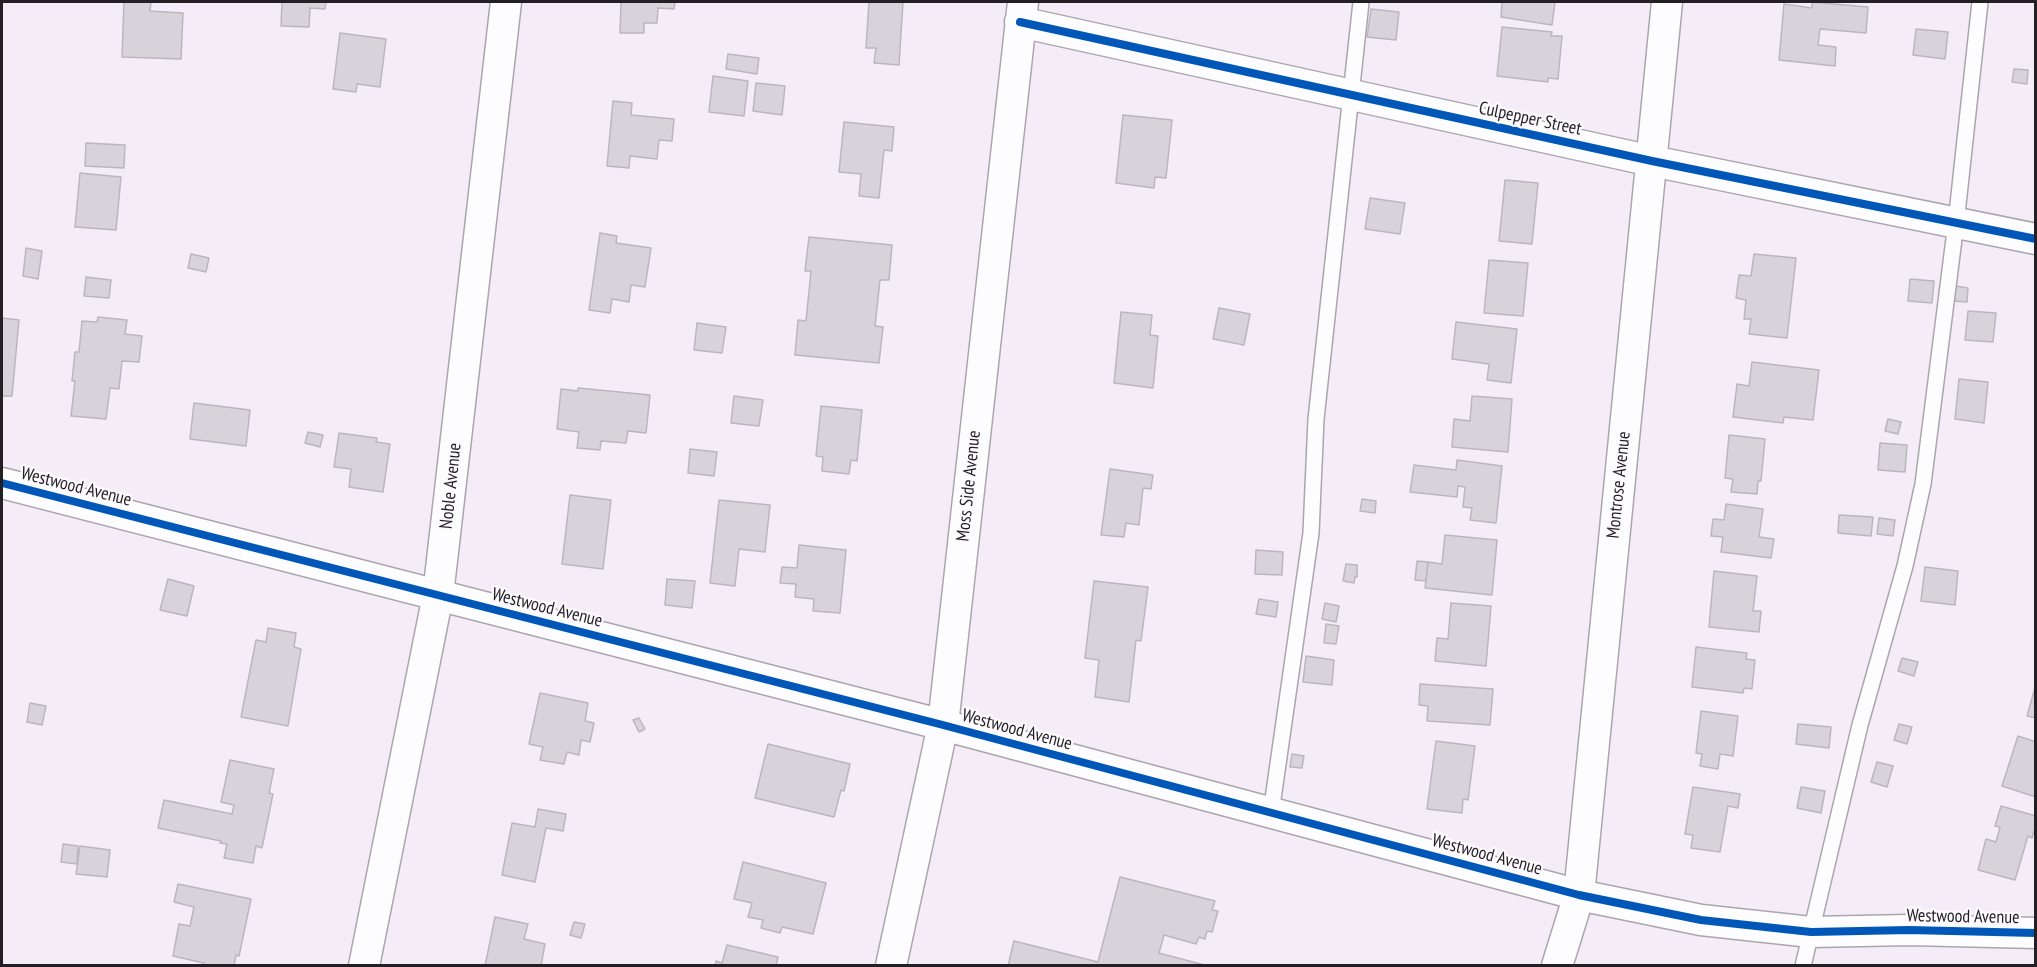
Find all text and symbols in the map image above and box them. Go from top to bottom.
street label: Culpepper Street [1477,98,1583,140]
street label: Moss Side Avenue [952,429,986,543]
street label: Montrose Avenue [1603,430,1635,540]
street label: Noble Avenue [436,442,466,530]
street label: Westwood Avenue [19,463,133,511]
street label: Westwood Avenue [490,584,604,632]
street label: Westwood Avenue [960,705,1074,755]
street label: Westwood Avenue [1430,830,1544,880]
street label: Westwood Avenue [1906,905,2020,929]

